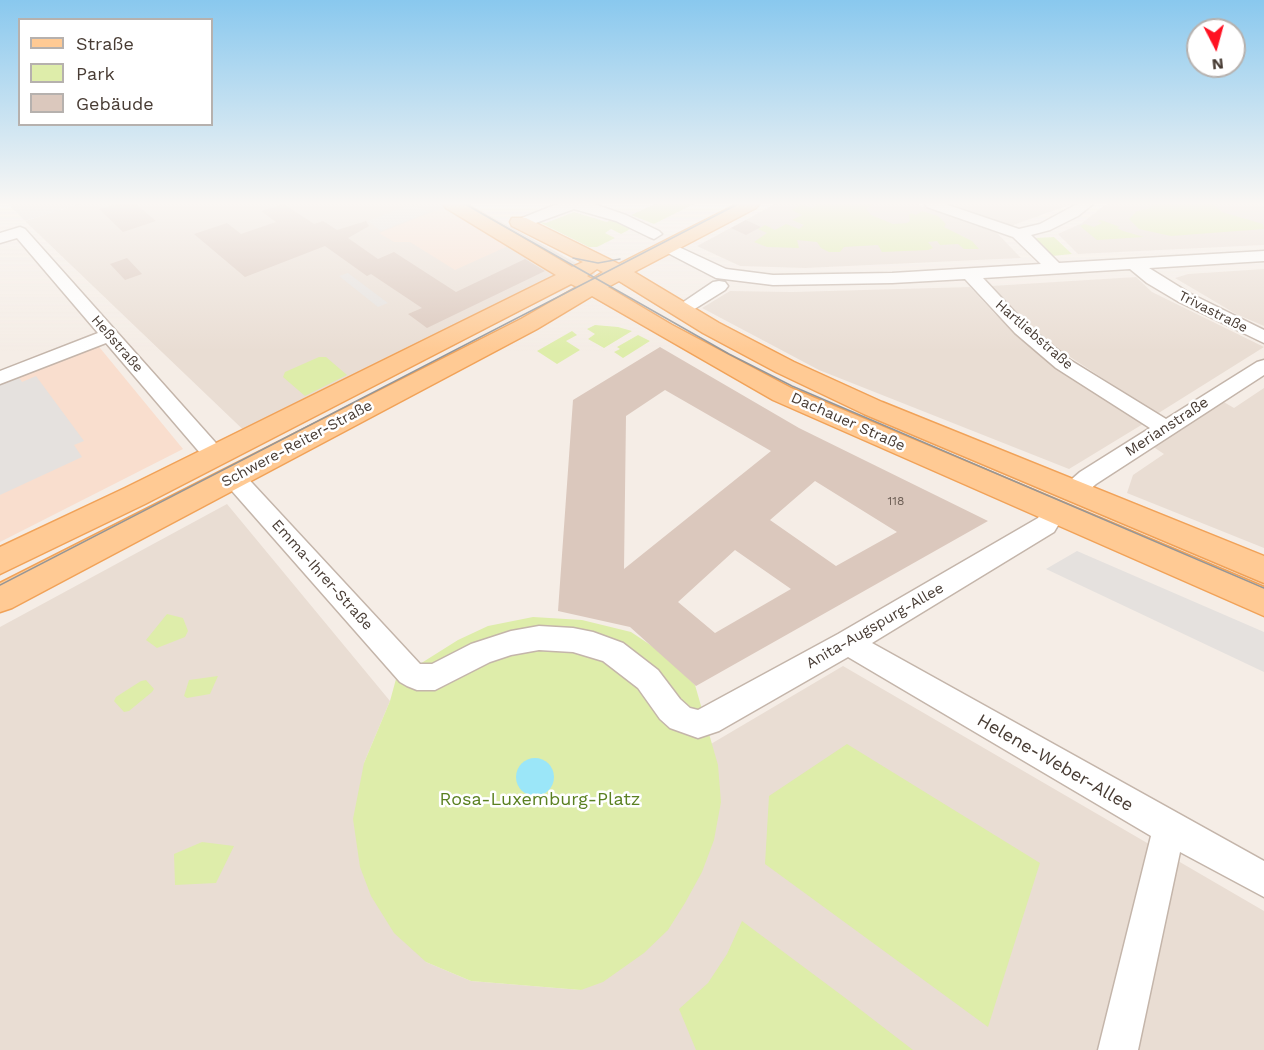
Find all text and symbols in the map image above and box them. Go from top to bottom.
legend [18,18,213,126]
north arrow [1186,18,1246,78]
text: Straße [76,33,134,54]
text: N [1211,54,1225,74]
text: Park [76,63,115,84]
text: Gebäude [76,93,154,114]
street label: Trivastraße [1176,287,1250,337]
street label: Hartliebstraße [992,297,1076,373]
street label: Heßstraße [88,312,146,376]
street label: Dachauer Straße [788,389,908,455]
street label: Merianstraße [1122,393,1212,461]
street label: Schwere-Reiter-Straße [219,397,375,491]
house number: 118 [888,494,904,508]
street label: Emma-Ihrer-Straße [268,516,376,634]
street label: Anita-Augspurg-Allee [803,579,947,673]
street label: Helene-Weber-Allee [973,709,1137,817]
park label: Rosa-Luxemburg-Platz [440,789,640,811]

